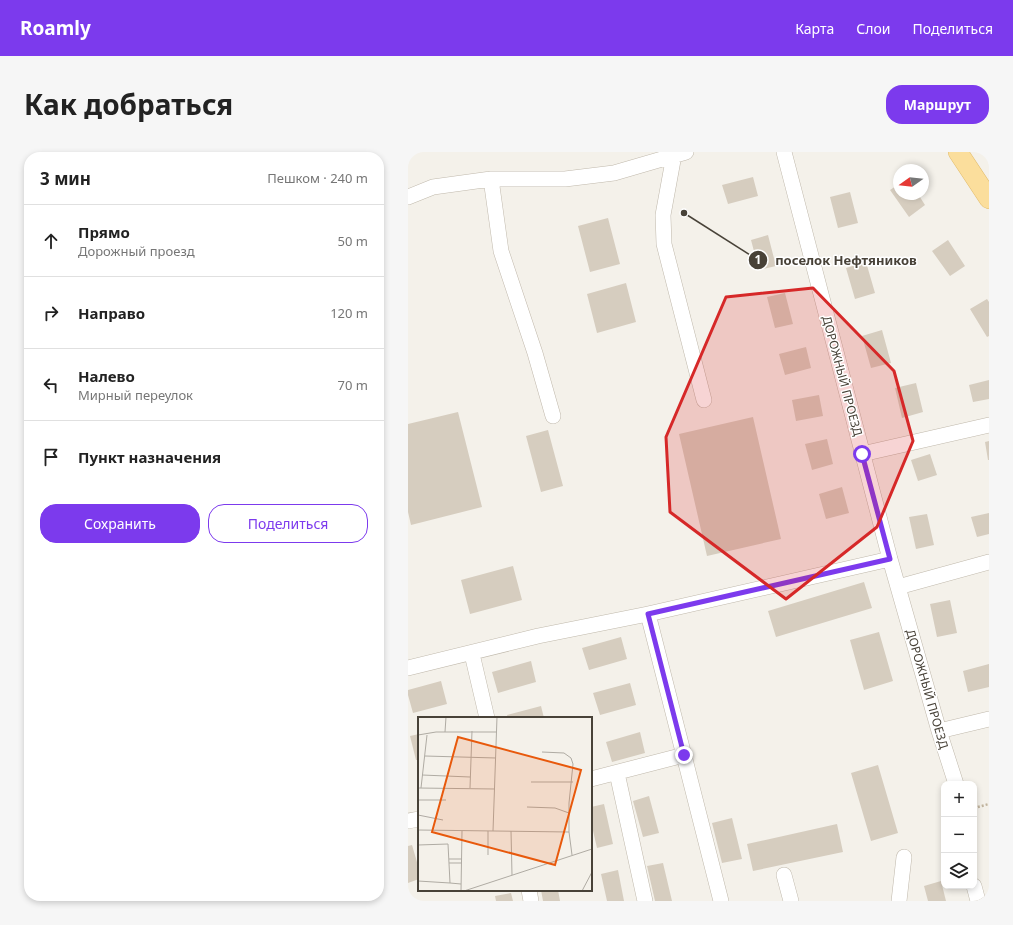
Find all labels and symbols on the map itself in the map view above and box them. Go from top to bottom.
north arrow [893,164,929,200]
callout: поселок Нефтяников [748,248,925,273]
text: 1 [755,251,761,268]
text: поселок Нефтяников [775,251,917,269]
street label: ДОРОЖНЫЙ ПРОЕЗД [818,314,867,438]
route start [853,445,871,463]
street label: ДОРОЖНЫЙ ПРОЕЗД [902,627,953,751]
inset map [418,717,592,891]
route end [675,746,693,764]

